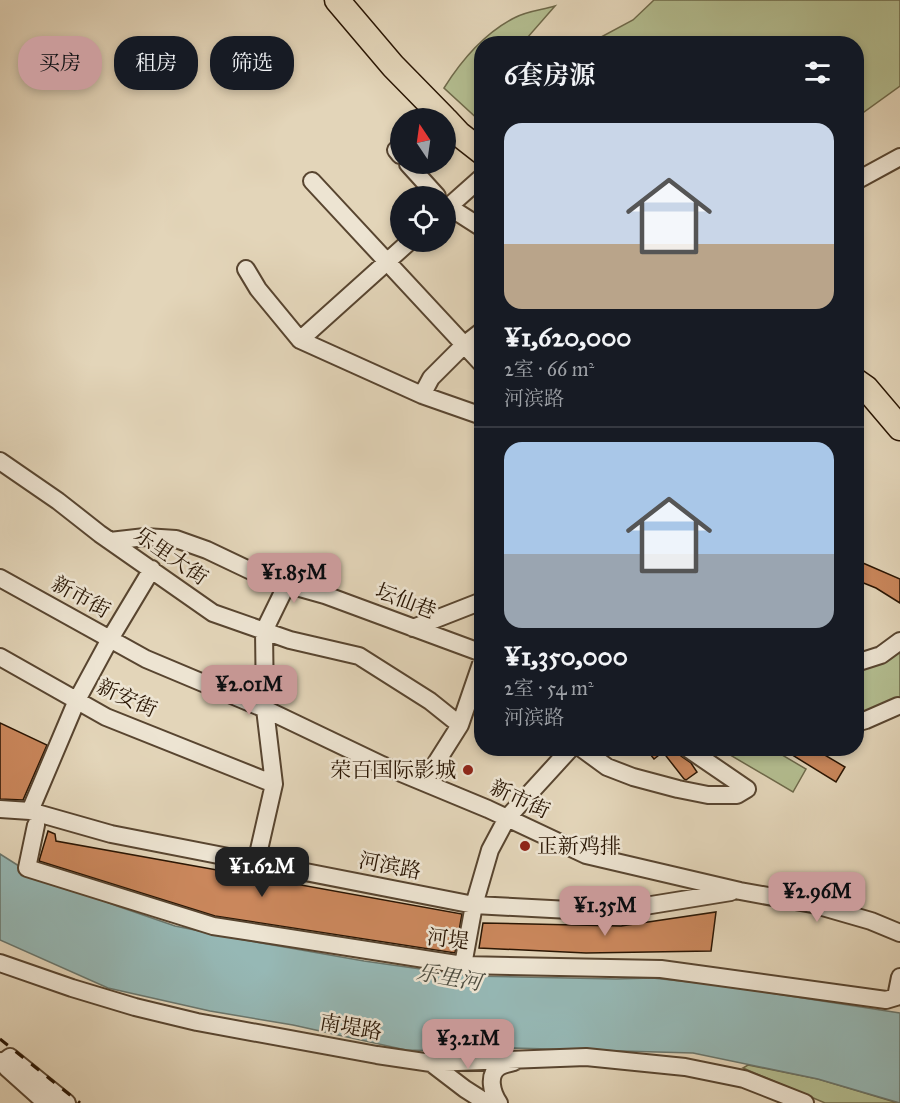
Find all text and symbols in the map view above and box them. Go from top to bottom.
chip: 买房 [18,36,102,90]
chip: 租房 [114,36,198,90]
chip: 筛选 [210,36,294,90]
icon: filters [801,56,834,89]
text: 6套房源 [504,59,595,91]
north arrow [390,108,456,174]
map controls [390,108,456,252]
icon: home [615,162,723,270]
button: locate [390,186,456,252]
text: ¥1,620,000 [504,321,631,353]
text: 2室 · 66 m² [504,357,594,381]
text: 河滨路 [504,386,564,410]
icon: home [615,481,723,589]
street label: 乐里大街 [129,521,213,591]
pin: ¥1.85M [245,553,343,604]
text: ¥1.85M [261,560,327,584]
street label: 新市街 [47,570,115,624]
street label: 坛仙巷 [372,578,440,624]
text: ¥1,350,000 [504,640,628,672]
pin: ¥2.01M [200,665,298,716]
text: ¥2.01M [215,672,283,696]
street label: 新安街 [93,673,161,723]
text: 2室 · 54 m² [504,676,594,700]
text: 河滨路 [504,705,564,729]
place label: 荣百国际影城 [330,757,456,783]
marker: 荣百国际影城 [461,763,475,777]
street label: 新市街 [486,774,554,824]
place label: 正新鸡排 [537,833,621,859]
marker: 正新鸡排 [518,839,532,853]
pin: ¥1.62M [213,847,311,898]
street label: 河滨路 [357,847,423,885]
text: ¥1.62M [229,854,295,878]
pin: ¥2.96M [768,872,866,923]
text: ¥2.96M [782,879,852,903]
pin: ¥1.35M [556,886,654,937]
text: ¥1.35M [573,893,637,917]
street label: 河堤 [426,924,470,954]
water label: 乐里河 [414,958,488,997]
street label: 南堤路 [318,1009,384,1045]
pin: ¥3.21M [419,1019,517,1070]
text: ¥3.21M [436,1026,500,1050]

